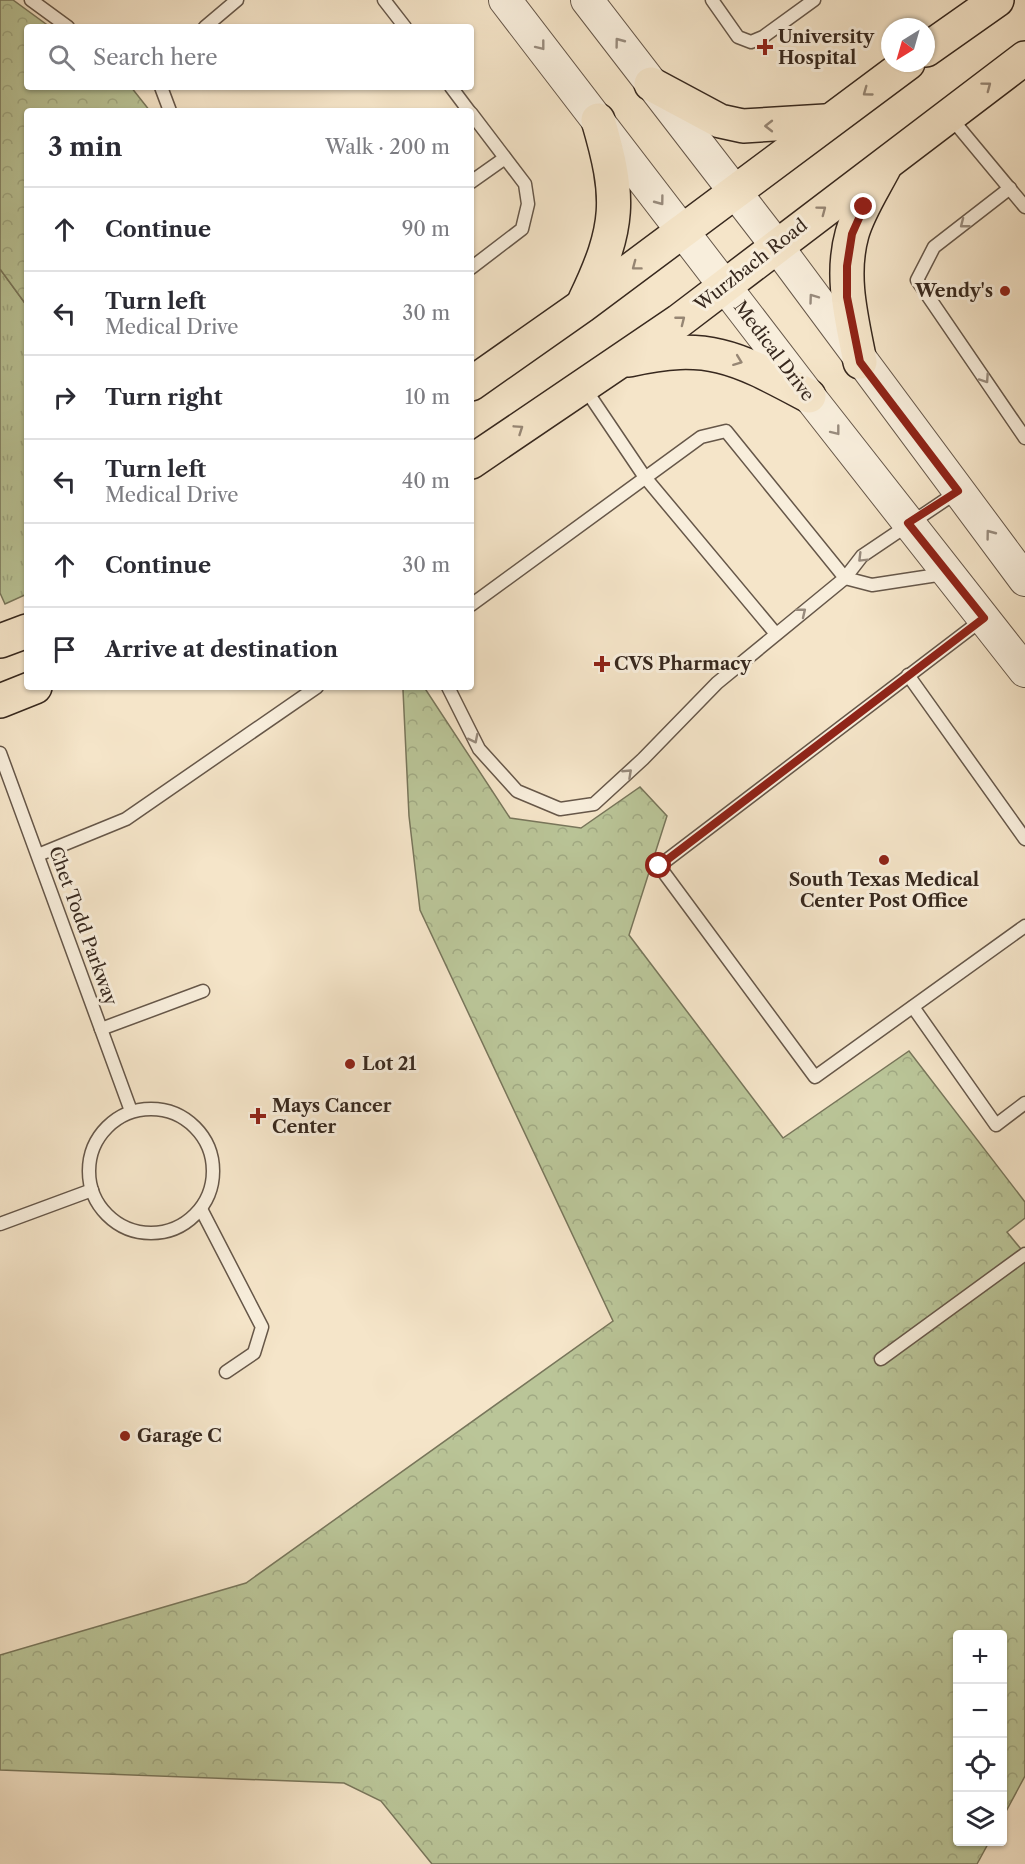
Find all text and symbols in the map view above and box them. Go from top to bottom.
north arrow [881,18,935,72]
search box [24,24,474,90]
place label: University Hospital [778,26,875,69]
one-way arrow [615,38,626,49]
marker: University Hospital [756,38,774,56]
one-way arrow [533,40,544,51]
icon: search [45,41,78,74]
text: Search here [93,44,218,71]
one-way arrow [980,82,991,93]
one-way arrow [863,85,874,96]
one-way arrow [764,120,773,132]
text: 3 min [48,131,122,163]
text: Walk · 200 m [325,135,450,159]
route end [850,193,876,219]
one-way arrow [653,194,664,205]
one-way arrow [815,206,826,217]
icon: ahead [48,213,81,246]
street label: Wurzbach Road [689,214,812,316]
text: Continue [105,216,211,243]
one-way arrow [960,216,971,227]
text: 90 m [402,217,450,241]
one-way arrow [631,259,642,270]
place label: Wendy's [914,280,993,302]
marker: Wendy's [998,284,1012,298]
text: Turn left [105,288,206,315]
one-way arrow [809,293,820,304]
street label: Medical Drive [729,296,819,406]
icon: left [48,297,81,330]
text: 30 m [402,301,450,325]
text: Medical Drive [105,315,239,339]
one-way arrow [674,316,685,327]
one-way arrow [732,353,743,366]
one-way arrow [978,373,989,384]
icon: right [48,381,81,414]
text: Turn right [105,384,223,411]
text: 10 m [405,385,450,409]
one-way arrow [829,424,840,435]
one-way arrow [513,426,524,437]
text: Turn left [105,456,206,483]
icon: left [48,465,81,498]
text: 40 m [402,469,450,493]
text: Medical Drive [105,483,239,507]
one-way arrow [986,529,997,540]
icon: ahead [48,549,81,582]
text: Continue [105,552,211,579]
one-way arrow [858,552,869,562]
text: 30 m [402,553,450,577]
one-way arrow [796,609,807,620]
icon: arrive [48,633,81,666]
text: Arrive at destination [105,636,338,663]
place label: CVS Pharmacy [614,653,752,675]
marker: CVS Pharmacy [595,657,609,671]
one-way arrow [467,733,479,744]
one-way arrow [621,769,632,780]
street label: Chet Todd Parkway [44,844,122,1009]
route start [645,852,671,878]
marker: South Texas Medical Center Post Office [877,853,891,867]
place label: South Texas Medical Center Post Office [789,869,979,912]
place label: Lot 21 [362,1053,416,1075]
marker: Lot 21 [343,1057,357,1071]
place label: Mays Cancer Center [272,1095,392,1138]
marker: Mays Cancer Center [249,1107,267,1125]
place label: Garage C [137,1425,222,1447]
marker: Garage C [118,1429,132,1443]
map controls [953,1630,1007,1846]
button: + [953,1630,1007,1684]
button: − [953,1684,1007,1738]
button: locate [953,1738,1007,1792]
button: layers [953,1792,1007,1846]

